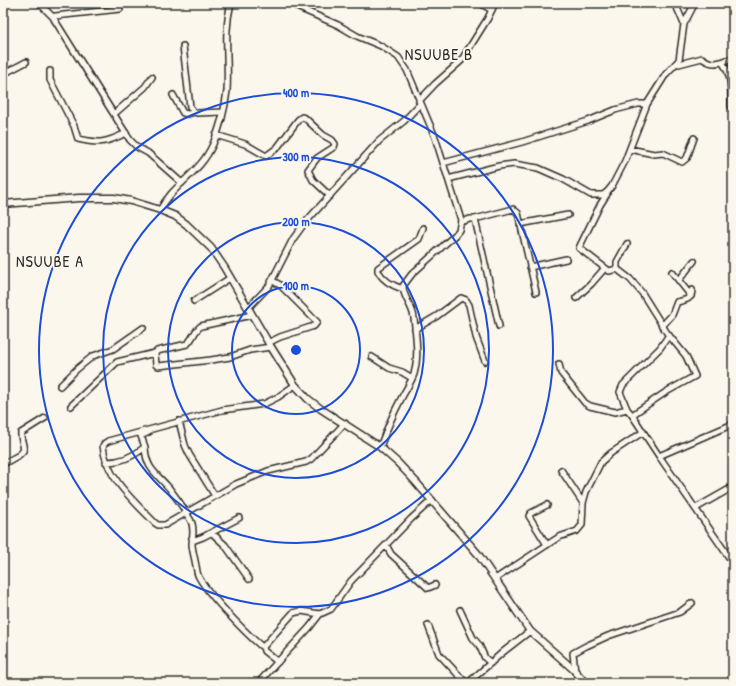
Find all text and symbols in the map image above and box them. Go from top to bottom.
district label: NSUUBE B [405,43,473,65]
text: 400 m [283,84,309,101]
text: 300 m [282,148,310,165]
text: 200 m [282,213,310,230]
district label: NSUUBE A [16,250,84,272]
text: 100 m [283,277,309,294]
centre of rings [289,343,303,357]

